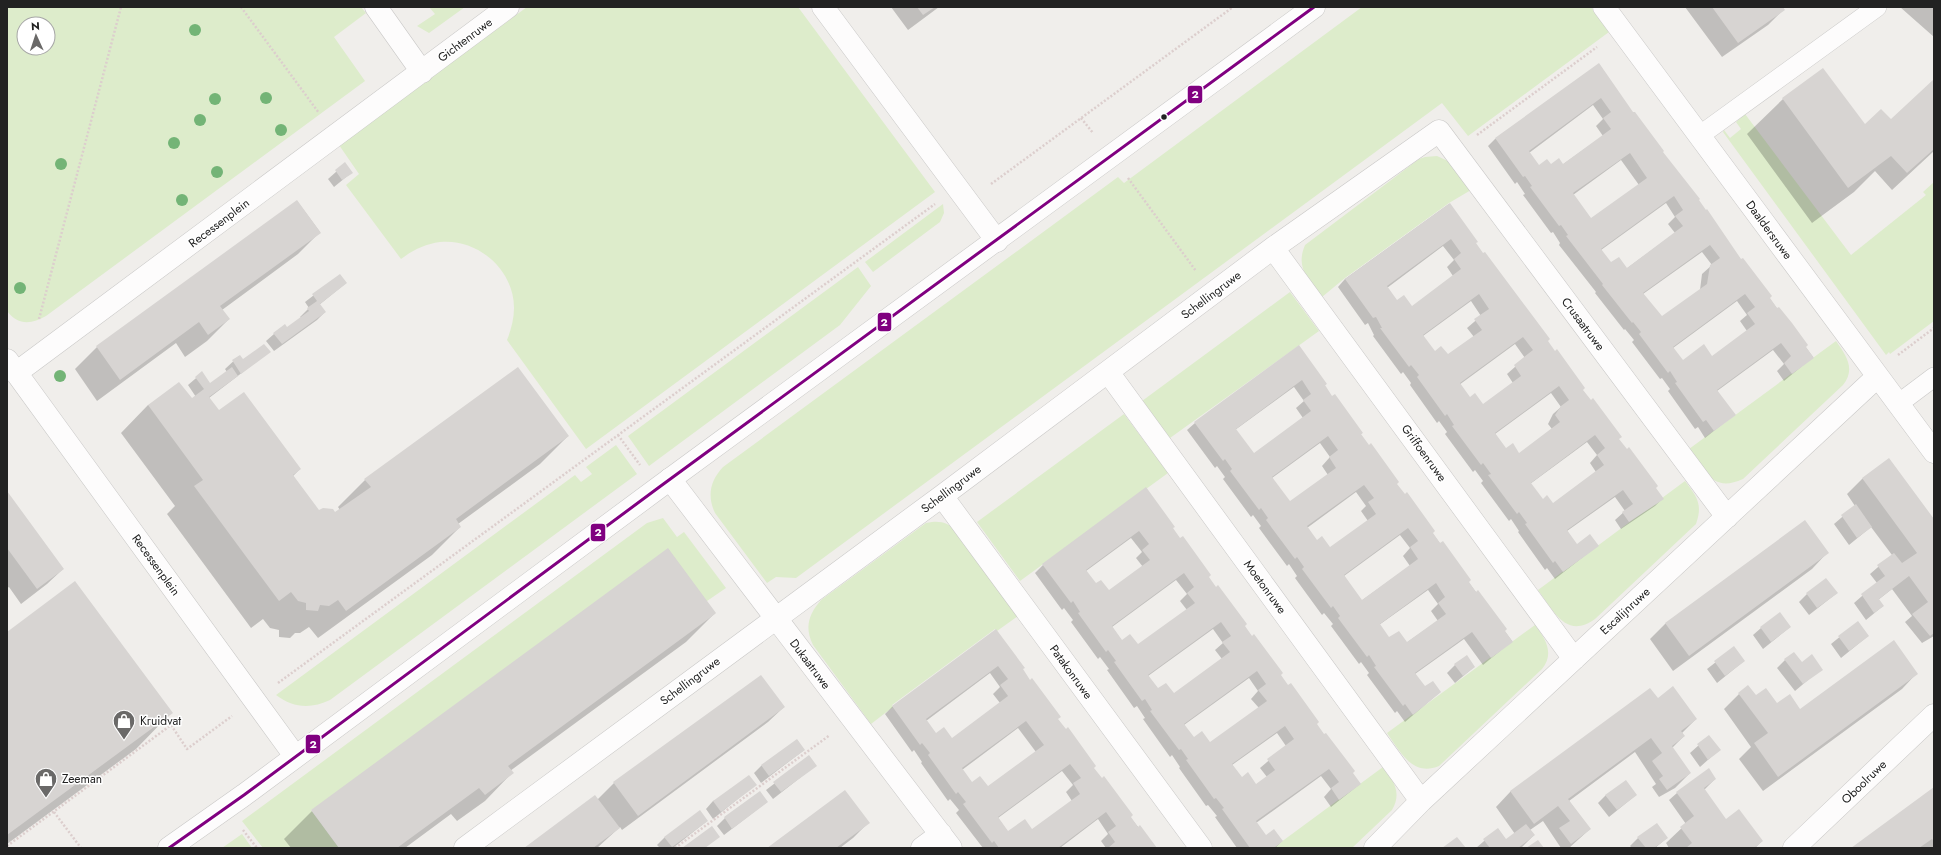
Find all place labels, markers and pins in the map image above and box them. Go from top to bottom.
unlabelled marker [1159,112,1169,122]
shop icon: Kruidvat [111,708,137,741]
place label: Kruidvat [140,712,181,730]
shop icon: Zeeman [33,766,59,799]
place label: Zeeman [62,770,102,788]

